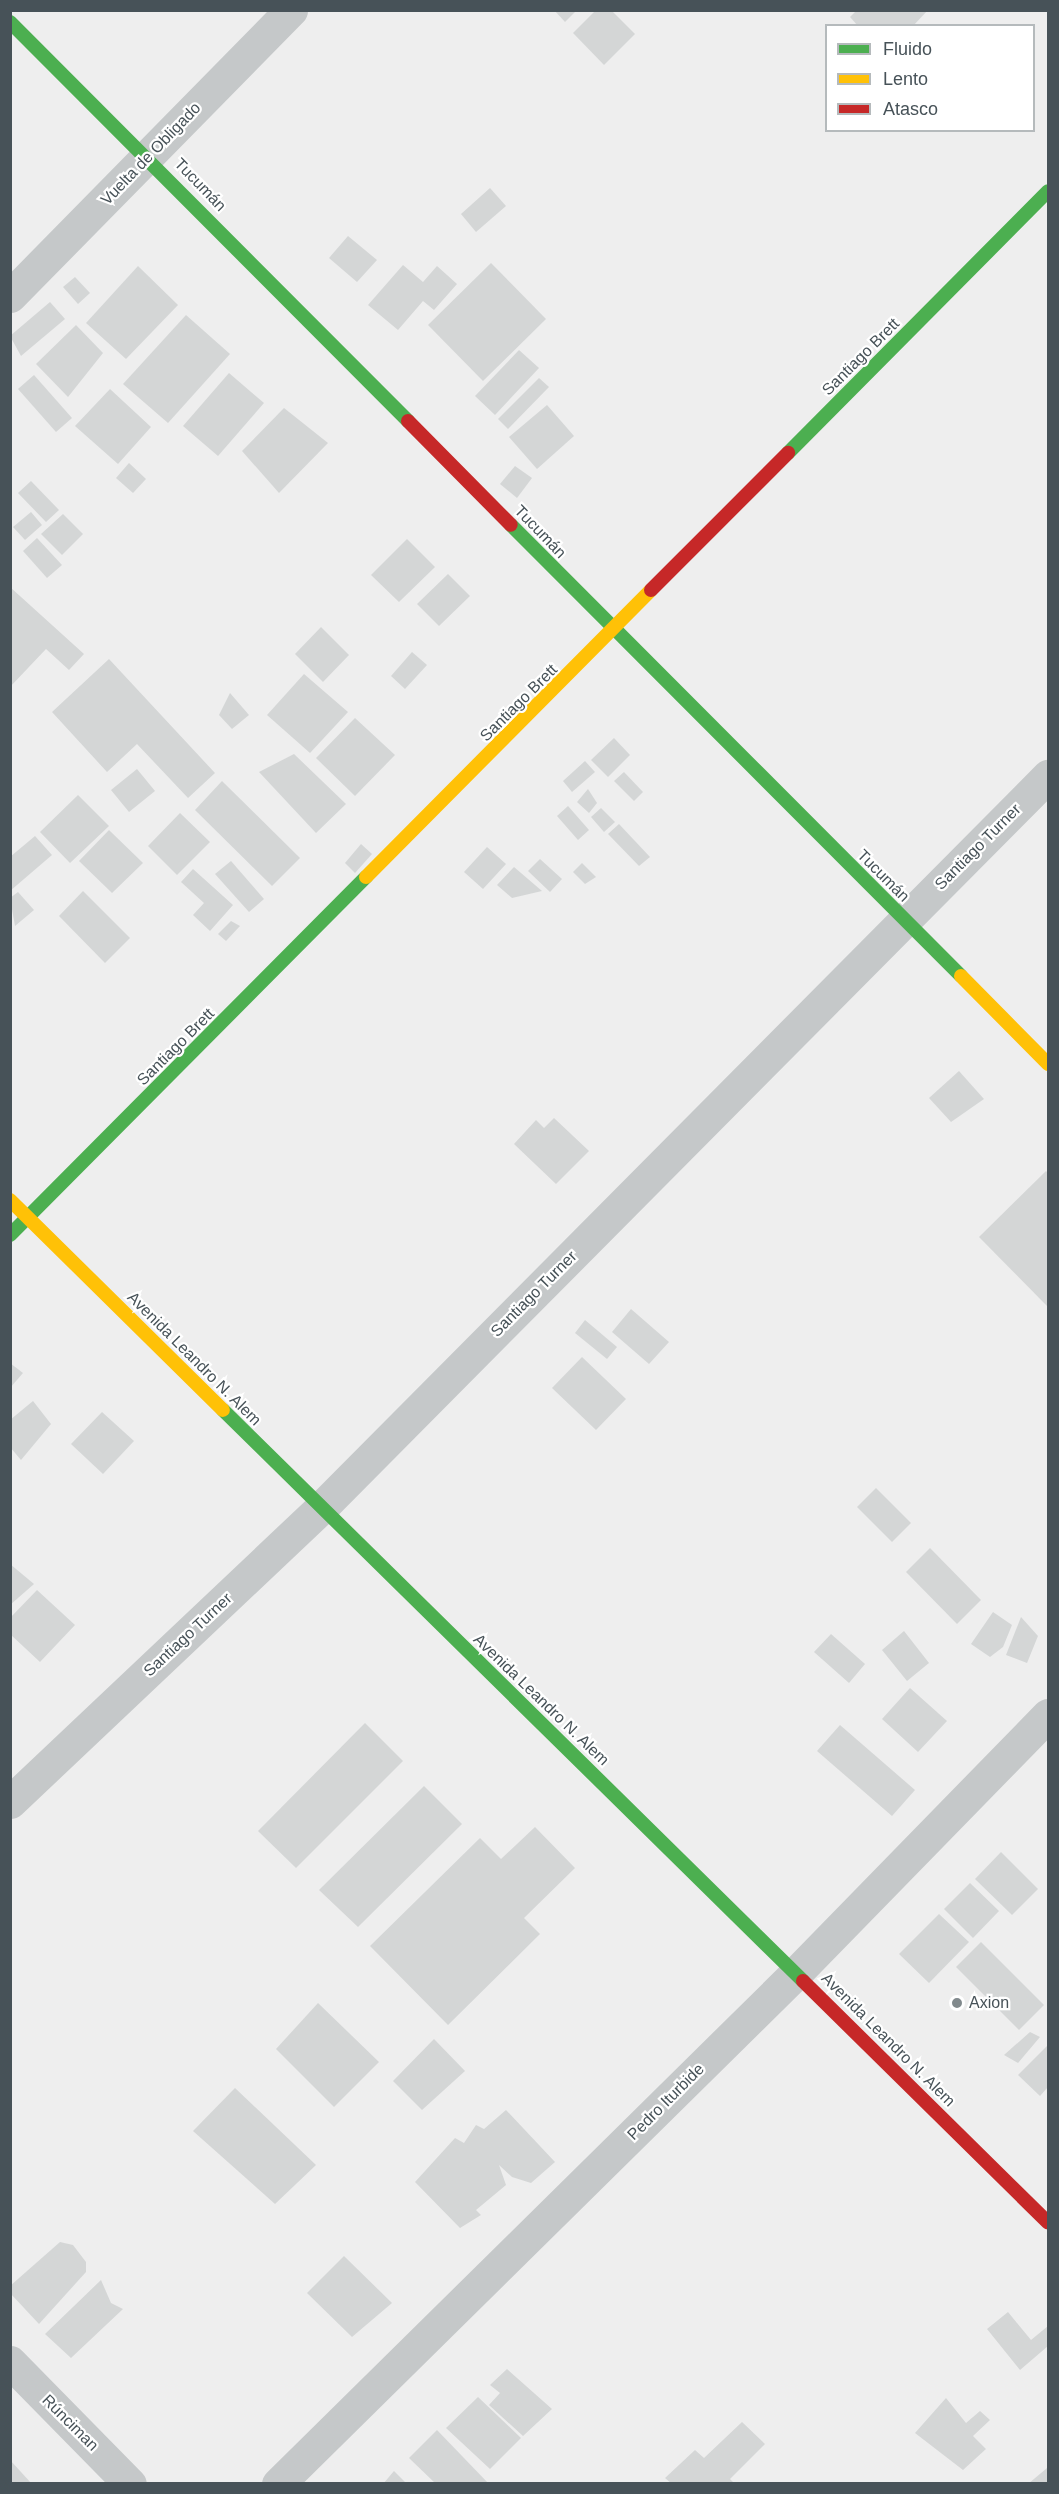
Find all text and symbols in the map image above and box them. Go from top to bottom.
legend [825,24,1035,132]
text: Fluido [883,39,932,59]
text: Lento [883,69,928,89]
street label: Vuelta de Obligado [97,99,205,209]
text: Atasco [883,99,938,119]
street label: Tucumán [170,155,230,215]
street label: Santiago Brett [818,314,904,400]
street label: Tucumán [510,502,570,562]
street label: Santiago Brett [476,660,562,746]
street label: Santiago Turner [931,800,1025,894]
street label: Tucumán [853,846,913,906]
street label: Santiago Brett [133,1004,219,1090]
street label: Santiago Turner [487,1247,581,1341]
street label: Avenida Leandro N. Alem [123,1288,265,1430]
street label: Santiago Turner [140,1589,236,1681]
street label: Avenida Leandro N. Alem [469,1630,613,1770]
street label: Avenida Leandro N. Alem [817,1969,959,2111]
place label: Axion [969,1993,1009,2013]
marker: Axion [950,1996,964,2010]
street label: Pedro Iturbide [624,2060,708,2144]
street label: Rúnciman [38,2391,102,2455]

